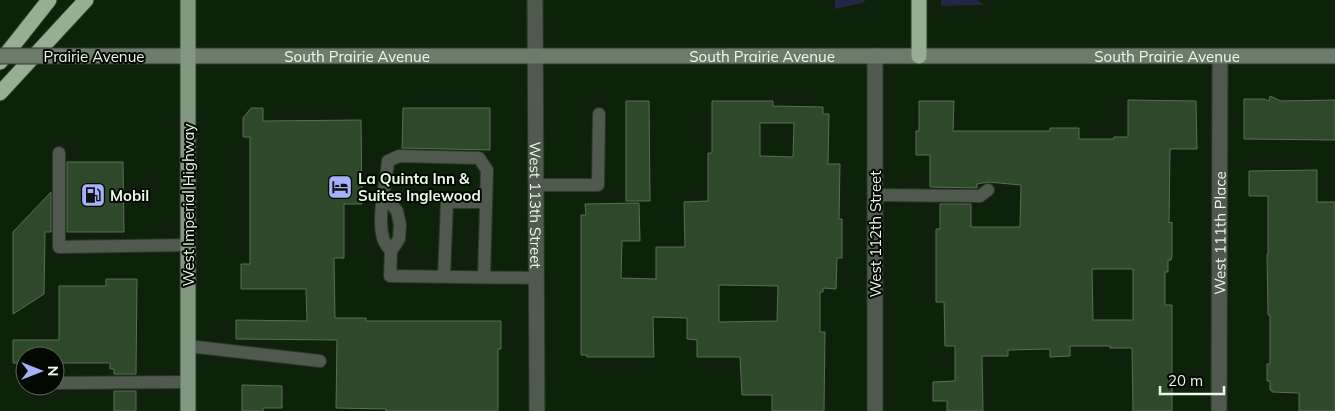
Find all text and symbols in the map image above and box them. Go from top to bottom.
street label: Prairie Avenue [44,47,144,66]
street label: South Prairie Avenue [284,47,430,66]
street label: South Prairie Avenue [689,47,835,66]
street label: South Prairie Avenue [1094,47,1240,66]
street label: West Imperial Highway [179,124,198,286]
street label: West 113th Street [526,141,546,269]
place label: La Quinta Inn & Suites Inglewood [358,169,481,205]
street label: West 112th Street [866,171,885,297]
street label: West 111th Place [1210,171,1229,295]
hotel icon: La Quinta Inn & Suites Inglewood [327,174,353,200]
fuel station icon: Mobil [80,182,106,208]
place label: Mobil [110,186,149,205]
north arrow [15,346,65,396]
scale bar [1160,364,1224,396]
text: N [44,366,62,376]
text: 20 m [1168,371,1203,390]

